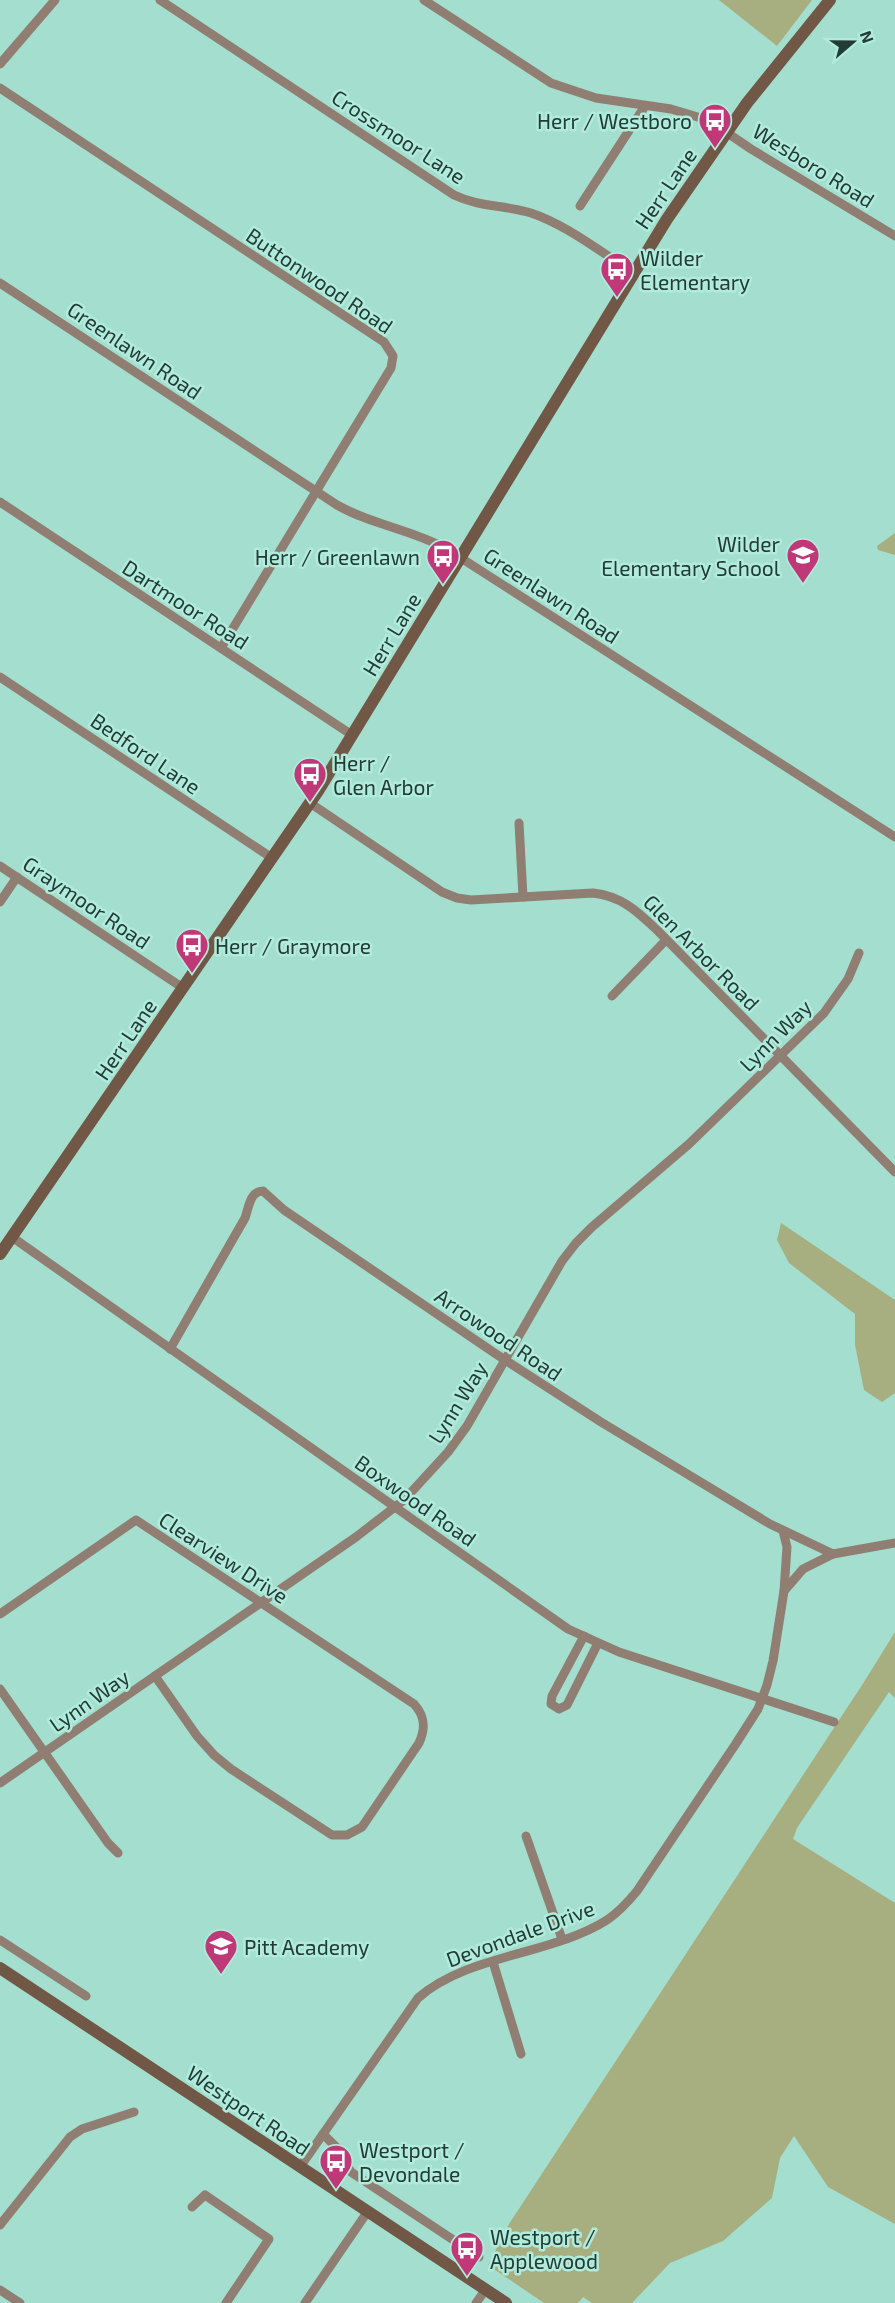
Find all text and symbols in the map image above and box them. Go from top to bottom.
north arrow [823,12,883,72]
text: N [857,28,878,45]
street label: Crossmoor Lane [328,84,470,188]
bus stop icon: Herr / Westboro [697,102,733,149]
place label: Herr / Westboro [537,108,692,133]
street label: Wesboro Road [749,118,879,212]
street label: Herr Lane [629,143,701,233]
street label: Buttonwood Road [242,222,398,338]
place label: Wilder Elementary [640,245,750,294]
bus stop icon: Wilder Elementary [599,251,635,298]
street label: Greenlawn Road [63,296,207,404]
place label: Wilder Elementary School [601,531,781,580]
school or university icon: Wilder Elementary School [785,537,821,584]
bus stop icon: Herr / Greenlawn [425,538,461,585]
street label: Greenlawn Road [480,542,624,648]
place label: Herr / Greenlawn [255,544,420,569]
street label: Dartmoor Road [118,554,254,654]
street label: Herr Lane [357,588,425,680]
street label: Bedford Lane [86,707,206,799]
place label: Herr / Glen Arbor [333,750,434,799]
bus stop icon: Herr / Glen Arbor [292,756,328,803]
street label: Graymoor Road [19,850,155,954]
street label: Glen Arbor Road [639,889,765,1015]
bus stop icon: Herr / Graymore [174,927,210,974]
place label: Herr / Graymore [215,933,371,958]
street label: Herr Lane [89,994,161,1084]
street label: Lynn Way [734,994,816,1076]
street label: Arrowood Road [431,1282,567,1386]
street label: Lynn Way [422,1357,492,1447]
street label: Boxwood Road [351,1449,481,1551]
street label: Clearview Drive [155,1506,293,1608]
street label: Lynn Way [44,1664,134,1736]
street label: Devondale Drive [442,1895,598,1971]
school or university icon: Pitt Academy [203,1928,239,1975]
place label: Pitt Academy [244,1934,369,1959]
street label: Westport Road [183,2060,315,2160]
place label: Westport / Devondale [359,2137,465,2186]
bus stop icon: Westport / Devondale [318,2143,354,2190]
place label: Westport / Applewood [490,2224,598,2273]
bus stop icon: Westport / Applewood [449,2230,485,2277]

